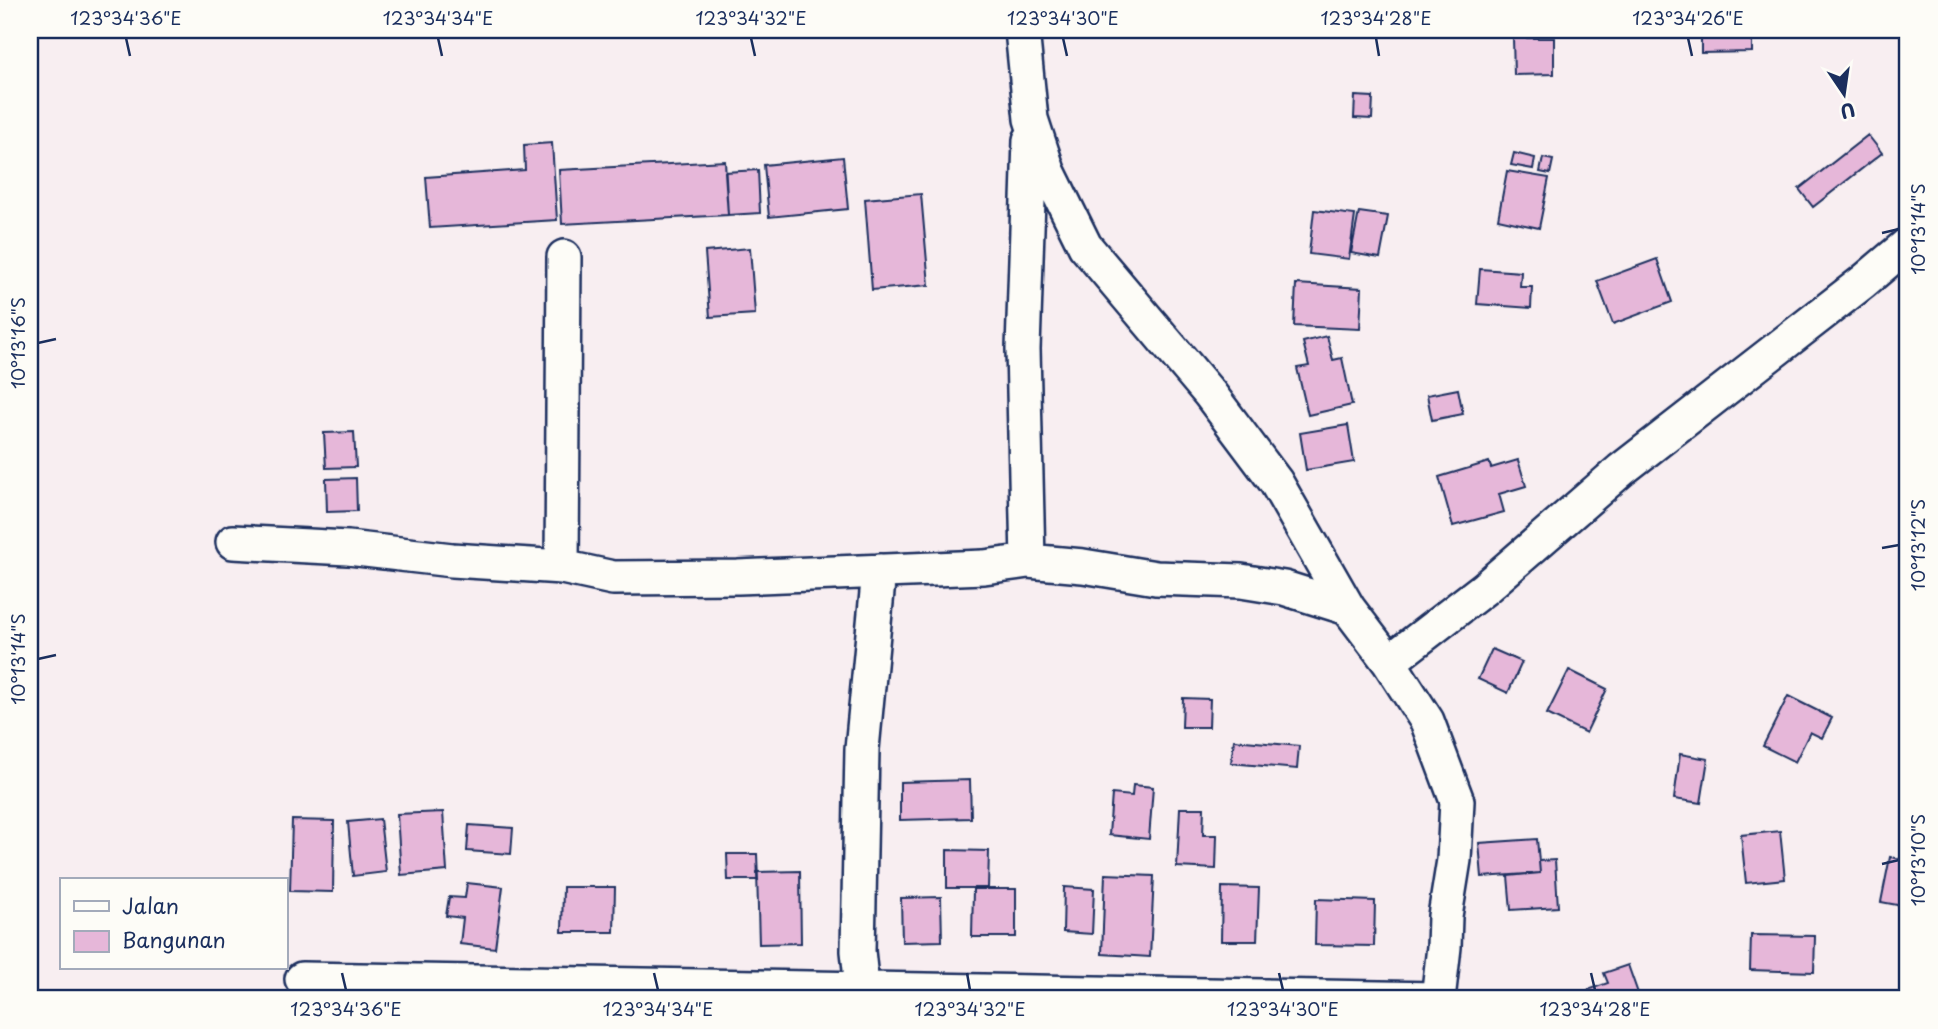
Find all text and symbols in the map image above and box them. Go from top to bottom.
text: 123°34'36"E [70,4,182,31]
text: 123°34'34"E [383,4,493,31]
text: 123°34'32"E [696,4,806,31]
text: 123°34'30"E [1007,4,1119,31]
text: 123°34'28"E [1320,4,1432,31]
text: 123°34'26"E [1632,4,1744,31]
north arrow [1808,60,1878,130]
text: U [1838,96,1858,127]
text: 10°13'14"S [1904,183,1931,275]
text: 10°13'16"S [4,297,31,389]
text: 10°13'12"S [1904,499,1931,591]
text: 10°13'14"S [4,613,31,705]
text: 10°13'10"S [1904,814,1931,906]
legend [60,878,287,970]
text: Jalan [122,889,179,921]
text: Bangunan [122,923,226,955]
text: 123°34'36"E [290,995,402,1022]
text: 123°34'34"E [603,995,713,1022]
text: 123°34'32"E [915,995,1025,1022]
text: 123°34'30"E [1227,995,1339,1022]
text: 123°34'28"E [1539,995,1651,1022]

